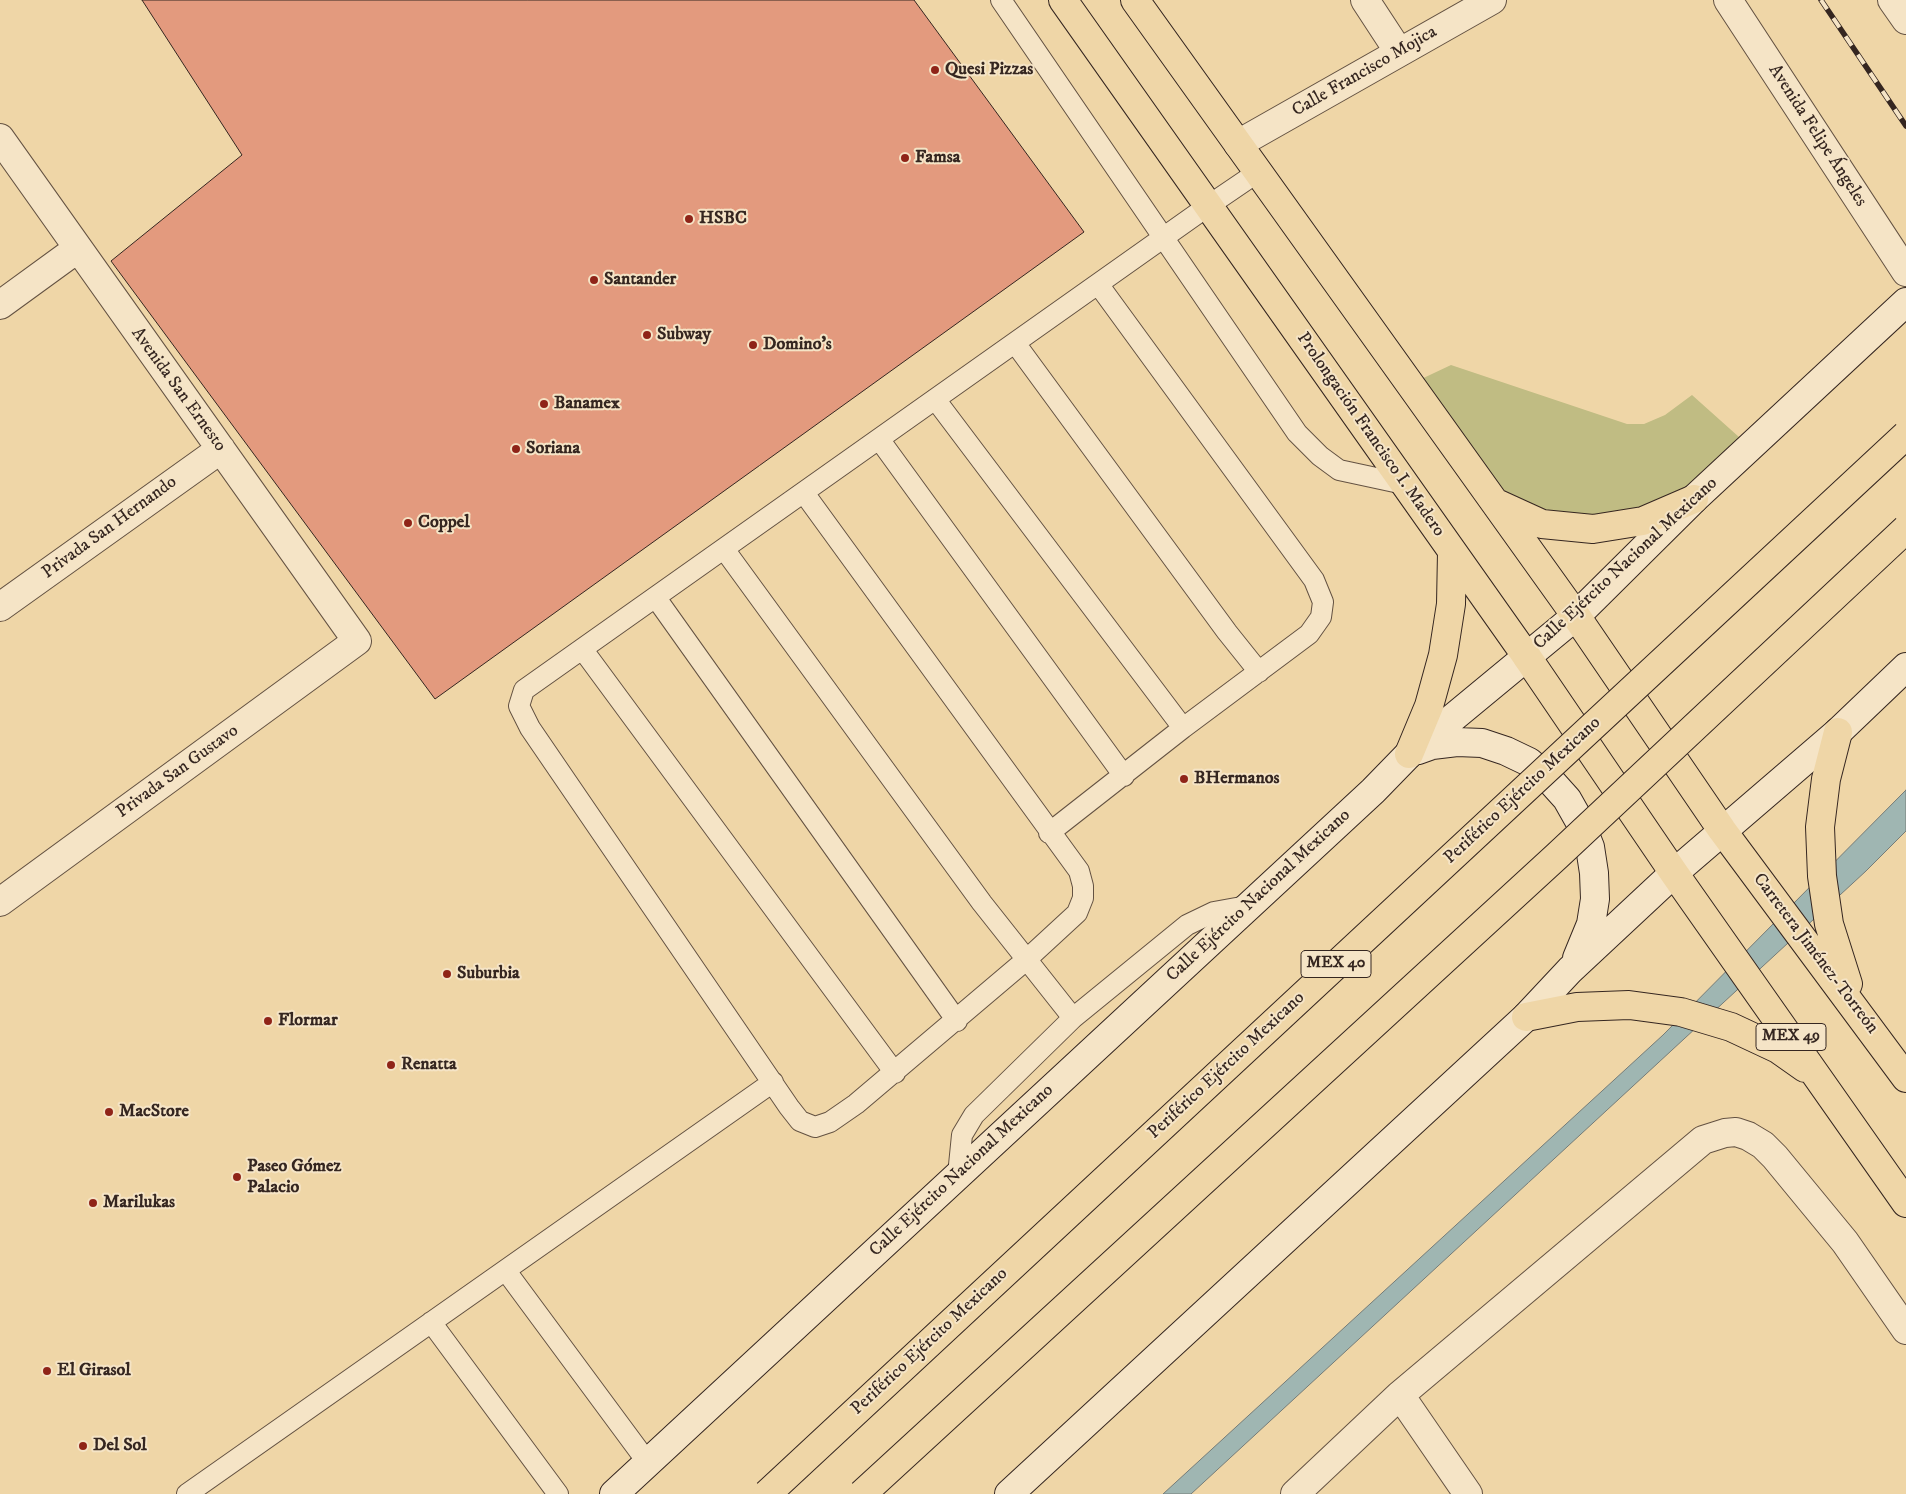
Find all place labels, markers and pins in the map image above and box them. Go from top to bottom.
place label: Quesi Pizzas [945,59,1033,81]
marker: Quesi Pizzas [929,64,941,76]
place label: Famsa [915,147,960,169]
marker: Famsa [899,152,911,164]
place label: HSBC [699,208,747,230]
marker: HSBC [683,213,695,225]
place label: Santander [604,269,676,291]
marker: Santander [588,274,600,286]
place label: Subway [657,324,711,346]
marker: Subway [641,329,653,341]
place label: Domino's [763,334,832,356]
marker: Domino's [747,339,759,351]
place label: Banamex [554,393,620,415]
marker: Banamex [538,398,550,410]
place label: Soriana [526,438,580,460]
marker: Soriana [510,443,522,455]
place label: Coppel [418,512,470,534]
marker: Coppel [402,517,414,529]
place label: BHermanos [1194,768,1280,790]
marker: BHermanos [1178,773,1190,785]
place label: Suburbia [457,963,520,985]
marker: Suburbia [441,968,453,980]
place label: Flormar [278,1010,338,1032]
marker: Flormar [262,1015,274,1027]
place label: Renatta [401,1054,457,1076]
marker: Renatta [385,1059,397,1071]
place label: MacStore [119,1101,189,1123]
marker: MacStore [103,1106,115,1118]
place label: Paseo Gómez Palacio [247,1156,341,1198]
marker: Paseo Gómez Palacio [231,1171,243,1183]
place label: Marilukas [103,1192,175,1214]
marker: Marilukas [87,1197,99,1209]
place label: El Girasol [57,1360,131,1382]
marker: El Girasol [41,1365,53,1377]
place label: Del Sol [93,1435,147,1457]
marker: Del Sol [77,1440,89,1452]

